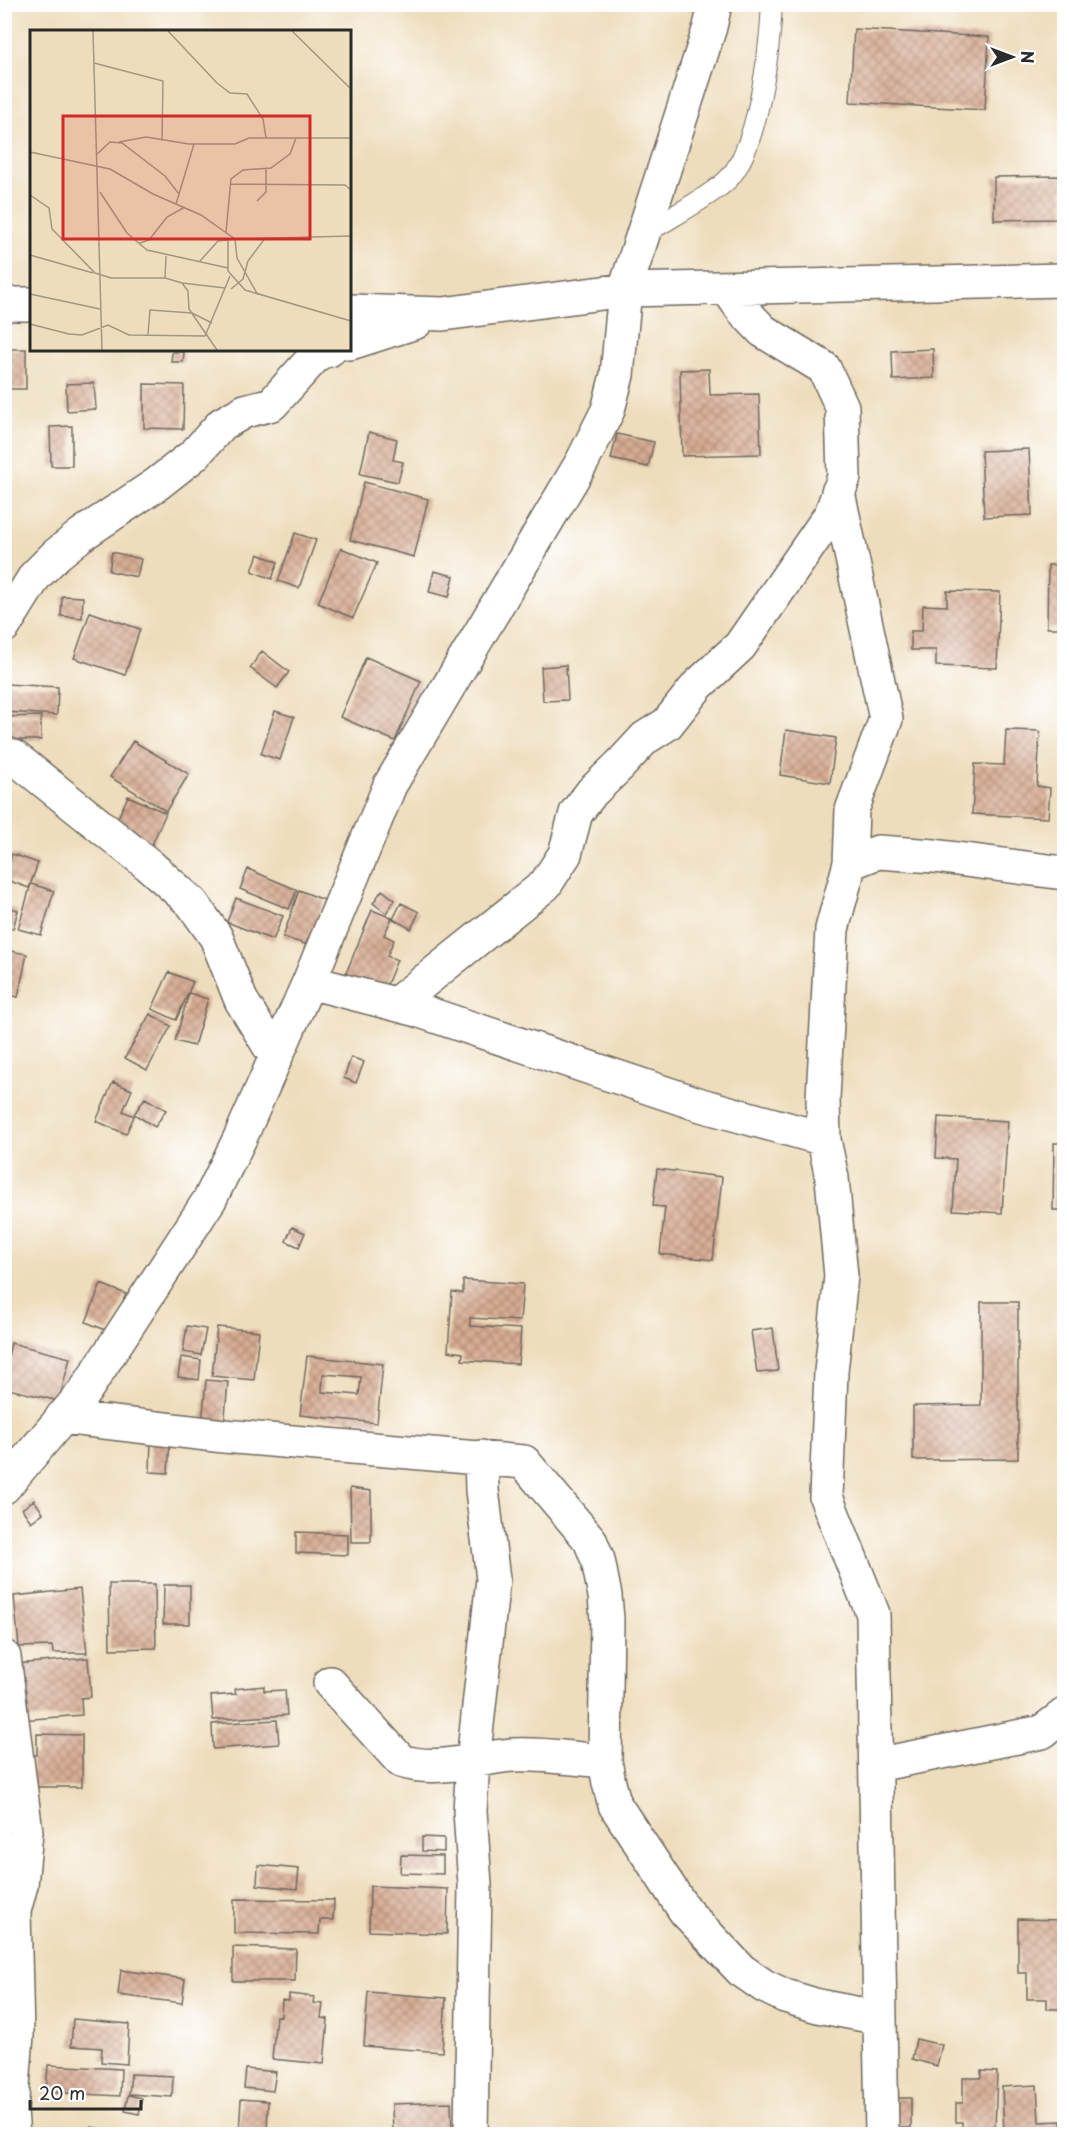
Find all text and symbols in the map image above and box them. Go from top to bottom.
north arrow [982,27,1042,87]
inset map [30,30,351,351]
text: N [1016,51,1040,63]
scale bar [30,2073,141,2111]
text: 20 m [39,2079,85,2106]

